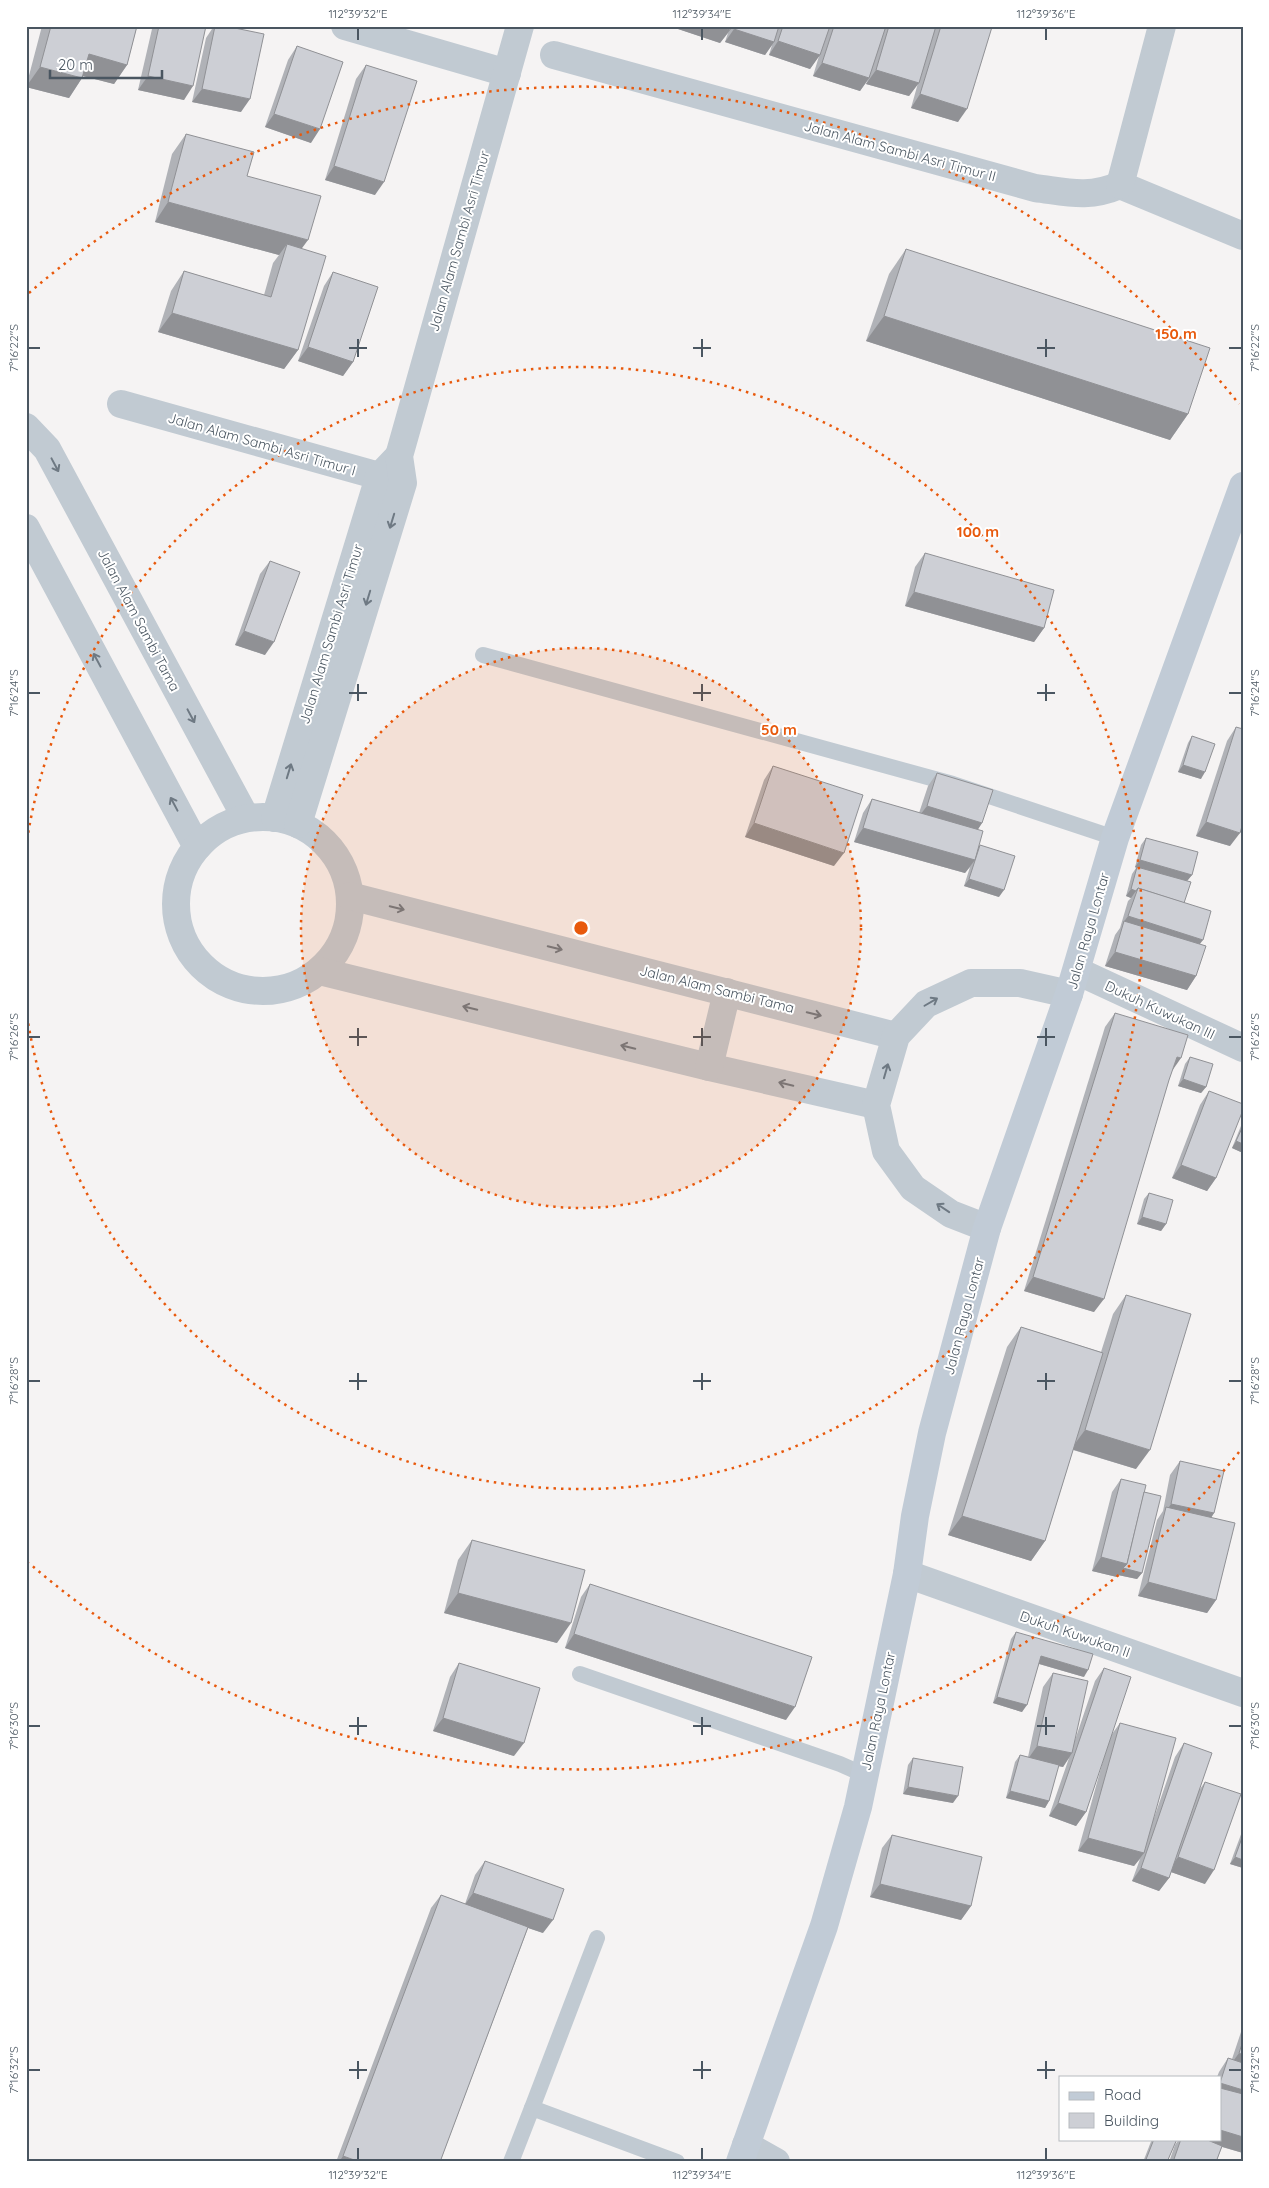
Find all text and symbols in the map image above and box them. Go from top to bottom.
text: 112°39'32"E [328,6,388,21]
text: 112°39'34"E [673,6,732,21]
text: 112°39'36"E [1017,6,1076,21]
scale bar [50,48,162,80]
text: 20 m [58,55,93,74]
street label: Jalan Alam Sambi Asri Timur II [802,117,998,185]
street label: Jalan Alam Sambi Asri Timur [425,148,494,334]
text: 7°16'22"S [6,324,21,372]
text: 150 m [1155,324,1197,343]
text: 7°16'22"S [1247,324,1262,372]
street label: Jalan Alam Sambi Asri Timur I [166,409,358,479]
one-way arrow [51,457,61,472]
one-way arrow [387,512,397,528]
text: 100 m [957,522,999,541]
street label: Jalan Alam Sambi Asri Timur [295,541,367,726]
street label: Jalan Alam Sambi Tama [94,546,184,694]
one-way arrow [363,590,373,606]
one-way arrow [92,653,102,668]
text: 7°16'24"S [6,669,21,717]
text: 7°16'24"S [1247,669,1262,717]
one-way arrow [187,708,196,723]
text: 50 m [761,720,797,739]
one-way arrow [285,764,294,779]
one-way arrow [169,796,179,811]
street label: Jalan Raya Lontar [1063,870,1113,992]
one-way arrow [389,904,405,913]
centre of rings [572,919,590,937]
one-way arrow [546,944,562,953]
street label: Jalan Alam Sambi Tama [638,961,796,1017]
street label: Dukuh Kuwukan III [1102,977,1218,1043]
one-way arrow [924,997,938,1008]
one-way arrow [462,1003,478,1012]
one-way arrow [806,1010,822,1019]
text: 7°16'26"S [6,1013,21,1061]
text: 7°16'26"S [1247,1013,1262,1061]
one-way arrow [620,1042,636,1051]
one-way arrow [882,1063,892,1079]
one-way arrow [778,1079,794,1088]
one-way arrow [936,1203,950,1213]
street label: Jalan Raya Lontar [940,1255,988,1377]
text: 7°16'28"S [6,1357,21,1405]
text: 7°16'28"S [1247,1357,1262,1405]
street label: Dukuh Kuwukan II [1017,1607,1133,1661]
street label: Jalan Raya Lontar [857,1649,899,1772]
text: 7°16'30"S [6,1702,21,1750]
text: 7°16'30"S [1247,1702,1262,1750]
text: 7°16'32"S [6,2046,21,2094]
text: 7°16'32"S [1247,2046,1262,2094]
legend [1059,2076,1222,2140]
text: Road [1104,2085,1141,2104]
text: Building [1104,2111,1159,2130]
text: 112°39'32"E [328,2167,388,2182]
text: 112°39'34"E [673,2167,732,2182]
text: 112°39'36"E [1017,2167,1076,2182]

